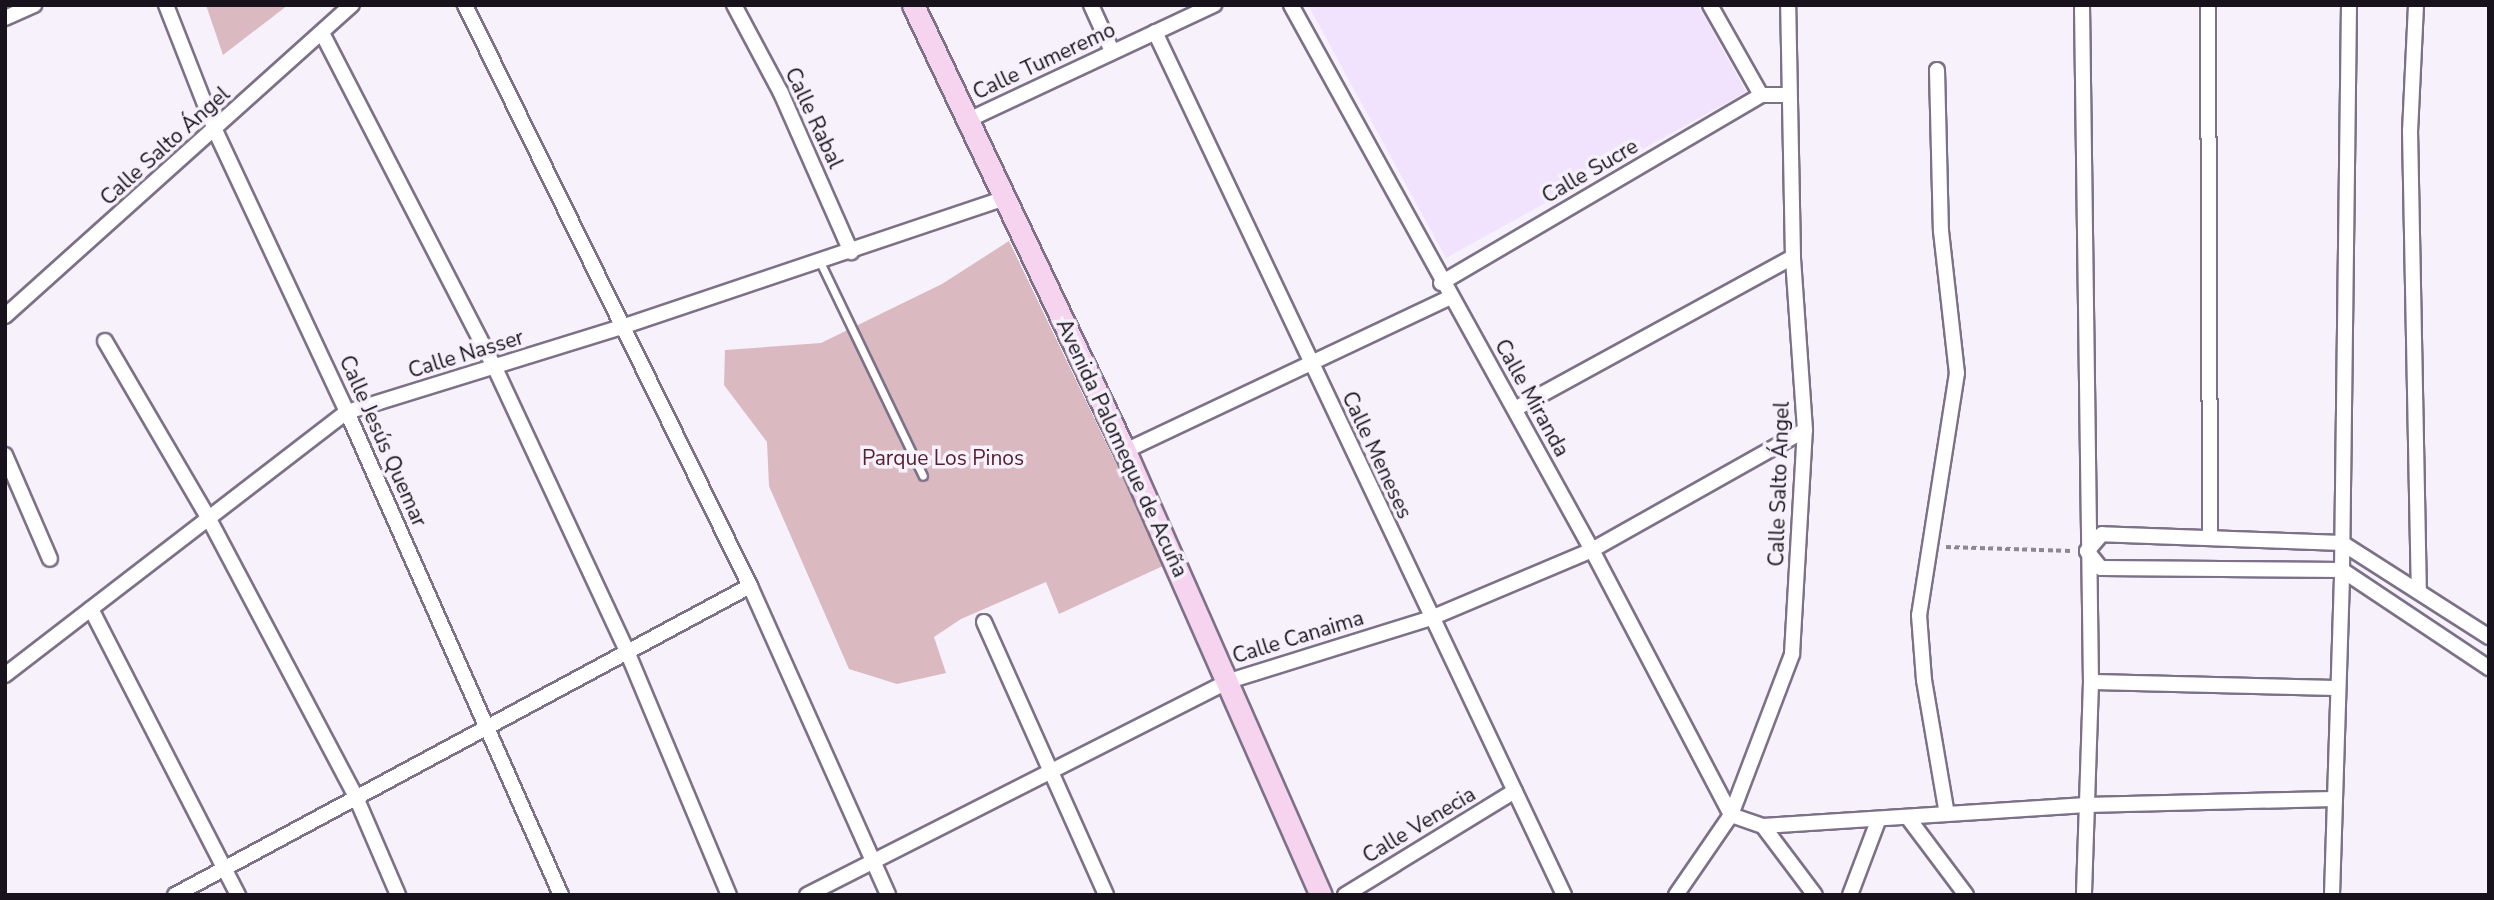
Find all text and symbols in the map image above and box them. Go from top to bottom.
street label: Calle Tumeremo [969,17,1119,105]
street label: Calle Rabal [780,63,848,173]
street label: Calle Salto Ángel [95,81,235,211]
street label: Calle Sucre [1537,133,1643,209]
street label: Avenida Palomeque de Acuña [1051,315,1193,581]
street label: Calle Nasser [405,324,527,384]
street label: Calle Miranda [1489,335,1575,461]
street label: Calle Jesús Quemar [334,351,432,531]
street label: Calle Meneses [1337,387,1417,523]
street label: Calle Salto Ángel [1764,401,1794,567]
park label: Parque Los Pinos [862,445,1024,471]
street label: Calle Canaima [1229,605,1367,669]
street label: Calle Venecia [1358,781,1480,869]

